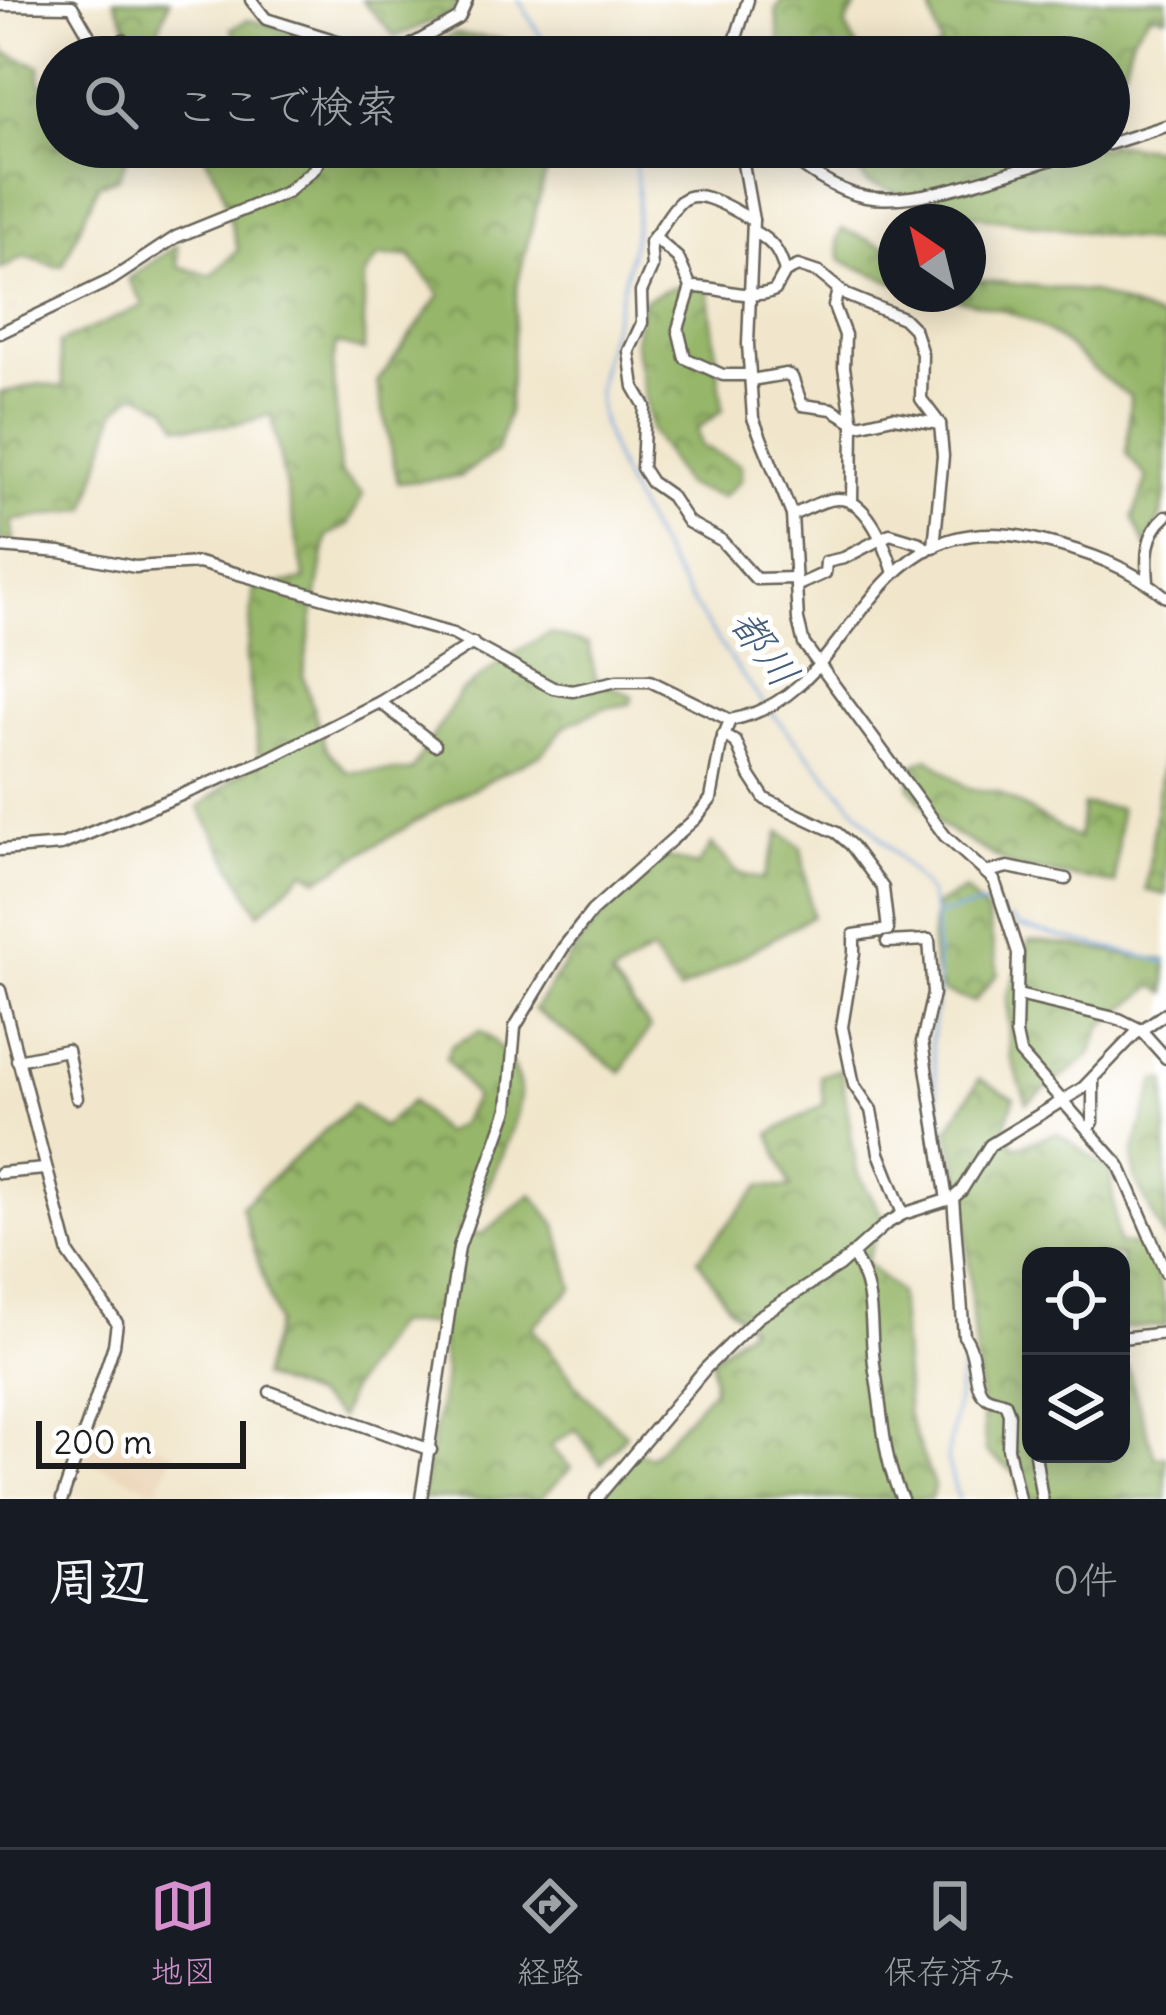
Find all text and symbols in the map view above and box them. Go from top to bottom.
search box [36,36,1130,168]
icon: search [78,69,144,135]
text: ここで検索 [174,78,399,134]
north arrow [878,204,986,312]
water label: 都川 [719,599,811,697]
map controls [1022,1247,1130,1463]
button: locate [1022,1247,1130,1355]
button: layers [1022,1355,1130,1463]
scale bar [36,1415,246,1468]
text: 200 m [54,1421,152,1463]
text: 周辺 [48,1549,150,1613]
text: 0件 [1053,1556,1118,1605]
tab: 地図 [150,1873,216,1993]
tab: 経路 [517,1873,583,1993]
tab: 保存済み [884,1873,1016,1993]

